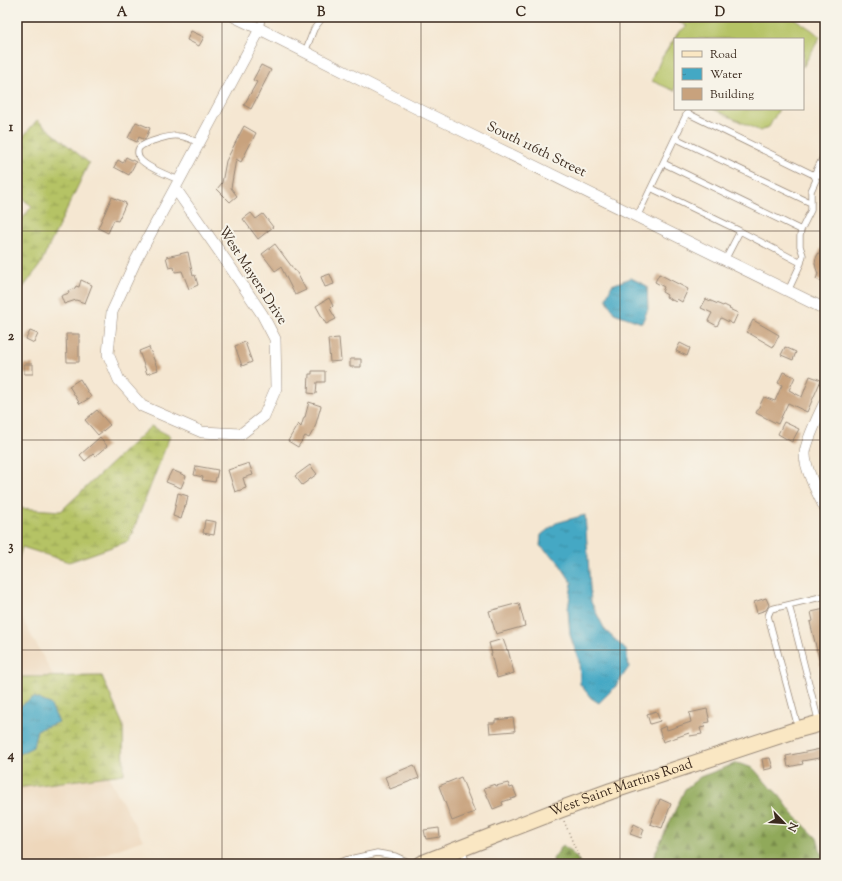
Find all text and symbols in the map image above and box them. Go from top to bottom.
text: A [117,4,128,22]
text: B [317,4,326,22]
text: C [516,4,526,22]
text: D [715,4,725,22]
legend [674,38,804,110]
text: Road [710,46,737,64]
text: Water [710,66,743,84]
text: Building [710,86,754,104]
street label: South 116th Street [483,117,589,183]
text: 1 [9,119,14,137]
street label: West Mayers Drive [213,223,291,329]
text: 2 [8,328,15,346]
text: 3 [8,538,14,556]
text: 4 [7,747,15,765]
street label: West Saint Martins Road [547,755,695,823]
north arrow [764,803,804,843]
text: N [783,819,802,834]

